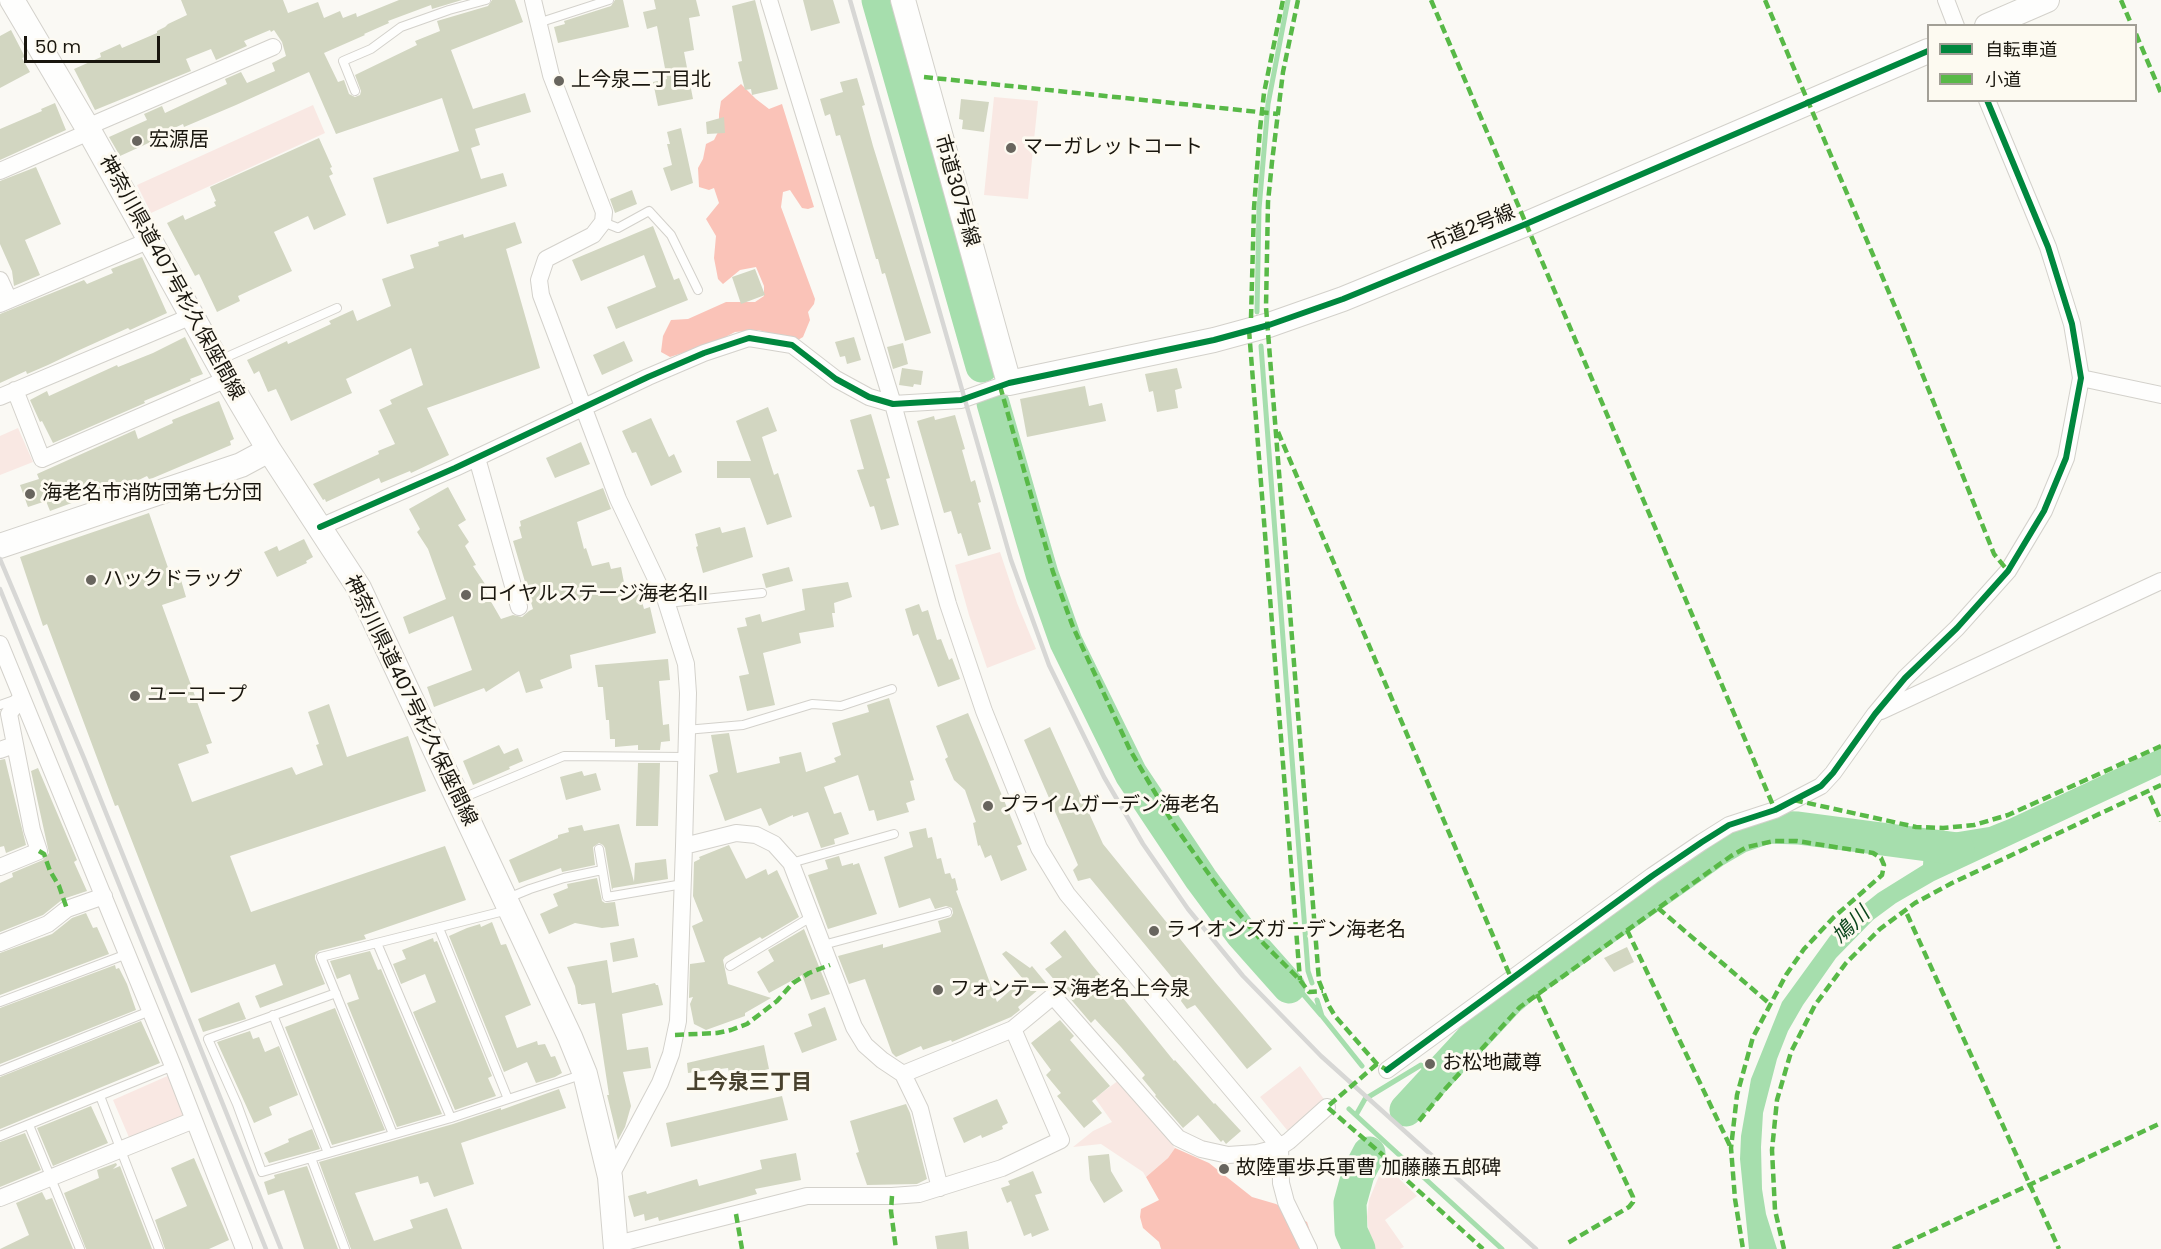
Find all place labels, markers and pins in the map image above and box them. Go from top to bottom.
place label: 上今泉二丁目北 [571,69,711,93]
marker: 上今泉二丁目北 [552,74,566,88]
place label: 宏源居 [149,129,209,153]
marker: 宏源居 [130,134,144,148]
place label: マーガレットコート [1023,136,1203,160]
marker: マーガレットコート [1004,141,1018,155]
place label: 海老名市消防団第七分団 [42,482,262,506]
marker: 海老名市消防団第七分団 [23,487,37,501]
place label: ハックドラッグ [103,568,243,592]
marker: ハックドラッグ [84,573,98,587]
place label: ロイヤルステージ海老名II [478,583,708,607]
marker: ロイヤルステージ海老名II [459,588,473,602]
place label: ユーコープ [147,684,247,708]
marker: ユーコープ [128,689,142,703]
place label: プライムガーデン海老名 [1000,794,1220,818]
marker: プライムガーデン海老名 [981,799,995,813]
place label: ライオンズガーデン海老名 [1166,919,1406,943]
marker: ライオンズガーデン海老名 [1147,924,1161,938]
place label: フォンテーヌ海老名上今泉 [950,978,1190,1002]
marker: フォンテーヌ海老名上今泉 [931,983,945,997]
place label: お松地蔵尊 [1442,1052,1542,1076]
marker: お松地蔵尊 [1423,1057,1437,1071]
place label: 故陸軍歩兵軍曹 加藤藤五郎碑 [1236,1157,1501,1181]
marker: 故陸軍歩兵軍曹 加藤藤五郎碑 [1217,1162,1231,1176]

